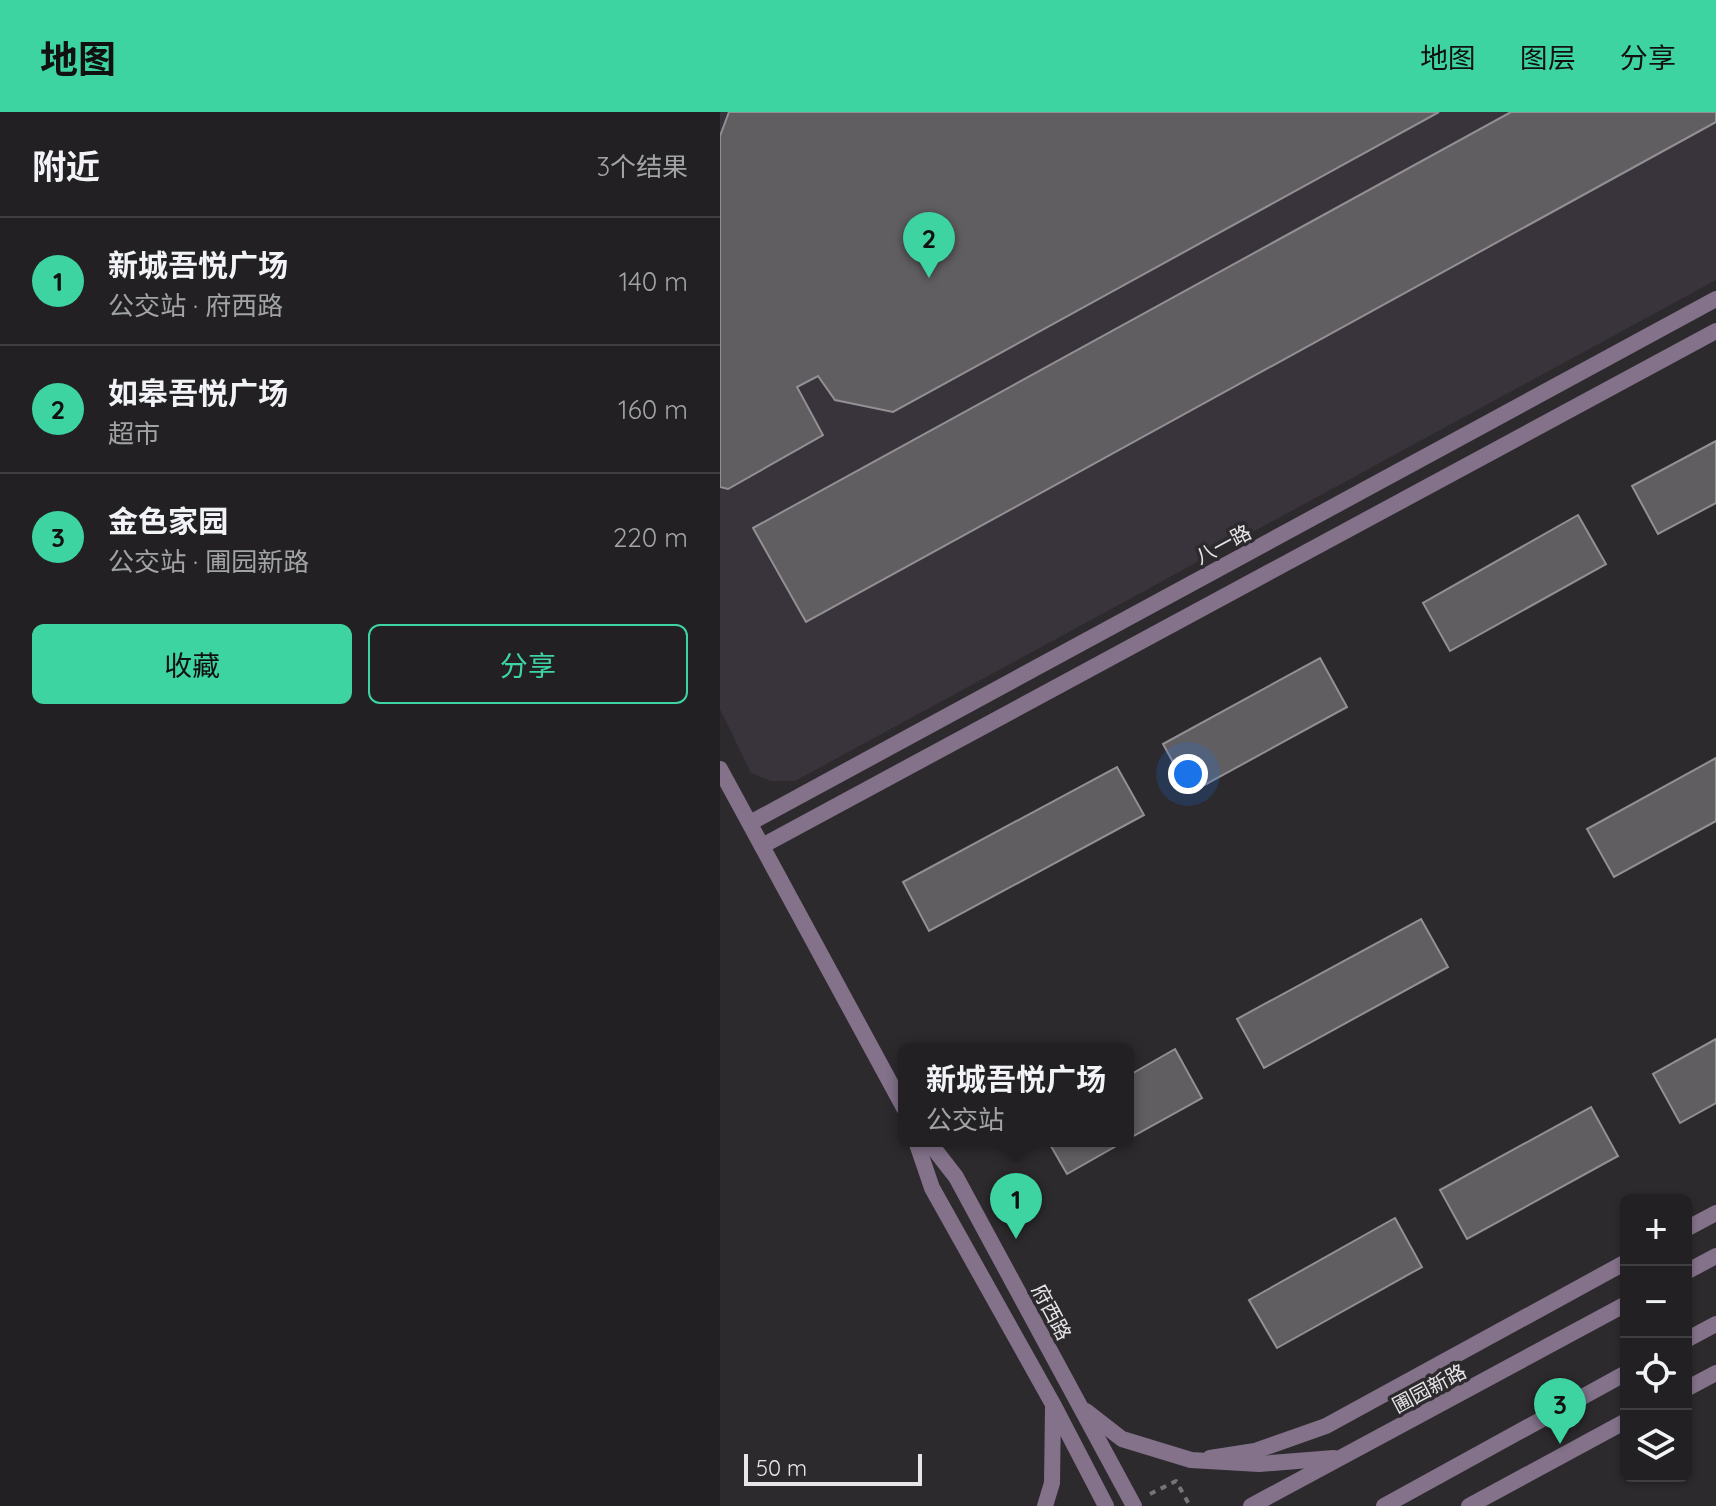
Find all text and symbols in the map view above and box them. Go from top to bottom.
text: 地图 [40,35,116,83]
text: 地图 [1420,40,1476,75]
text: 图层 [1520,40,1576,75]
text: 分享 [1620,40,1676,75]
text: 附近 [32,145,100,188]
text: 3个结果 [596,150,688,183]
pin: 2 [903,212,955,278]
text: 新城吾悦广场 [108,246,288,284]
text: 1 [53,265,63,298]
text: 140 m [619,265,688,298]
text: 公交站 · 府西路 [108,289,283,322]
text: 如皋吾悦广场 [108,374,288,412]
text: 2 [51,393,65,426]
text: 160 m [618,393,688,426]
text: 超市 [108,417,160,450]
text: 金色家园 [108,502,228,540]
street label: 八一路 [1191,519,1255,569]
text: 3 [51,521,65,554]
text: 220 m [613,521,688,554]
text: 公交站 · 圃园新路 [108,545,309,578]
button: 收藏 [32,624,352,704]
button: 分享 [368,624,688,704]
your location [1168,754,1208,794]
popup [898,1043,1134,1147]
text: 新城吾悦广场 [926,1060,1106,1098]
text: 公交站 [926,1103,1004,1136]
pin: 1 [990,1173,1042,1239]
map controls [1620,1194,1692,1482]
button: + [1620,1194,1692,1266]
button: − [1620,1266,1692,1338]
street label: 府西路 [1027,1280,1077,1344]
button: locate [1620,1338,1692,1410]
street label: 圃园新路 [1388,1358,1470,1418]
pin: 3 [1534,1378,1586,1444]
button: layers [1620,1410,1692,1482]
scale bar [744,1450,922,1486]
text: 50 m [756,1454,807,1482]

